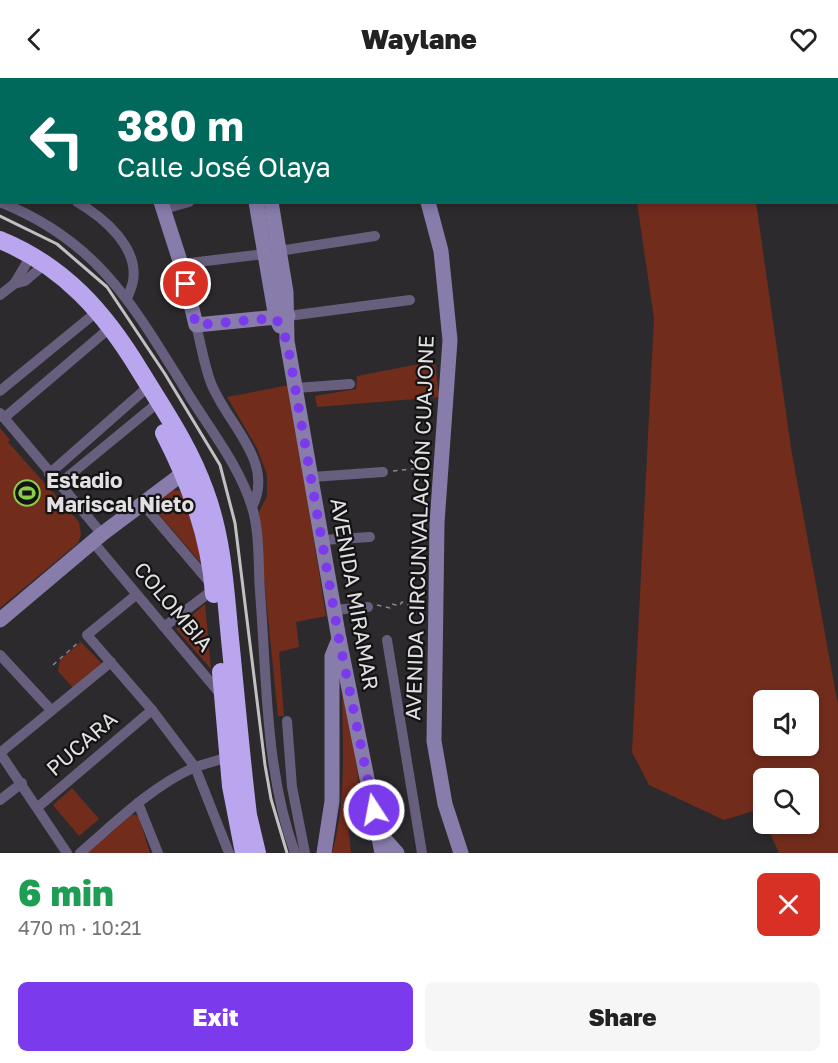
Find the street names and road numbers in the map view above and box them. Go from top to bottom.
street label: AVENIDA CIRCUNVALACIÓN CUAJONE [399,335,439,721]
street label: AVENIDA MIRAMAR [325,496,385,692]
street label: COLOMBIA [129,556,219,657]
street label: PUCARA [41,705,122,781]

